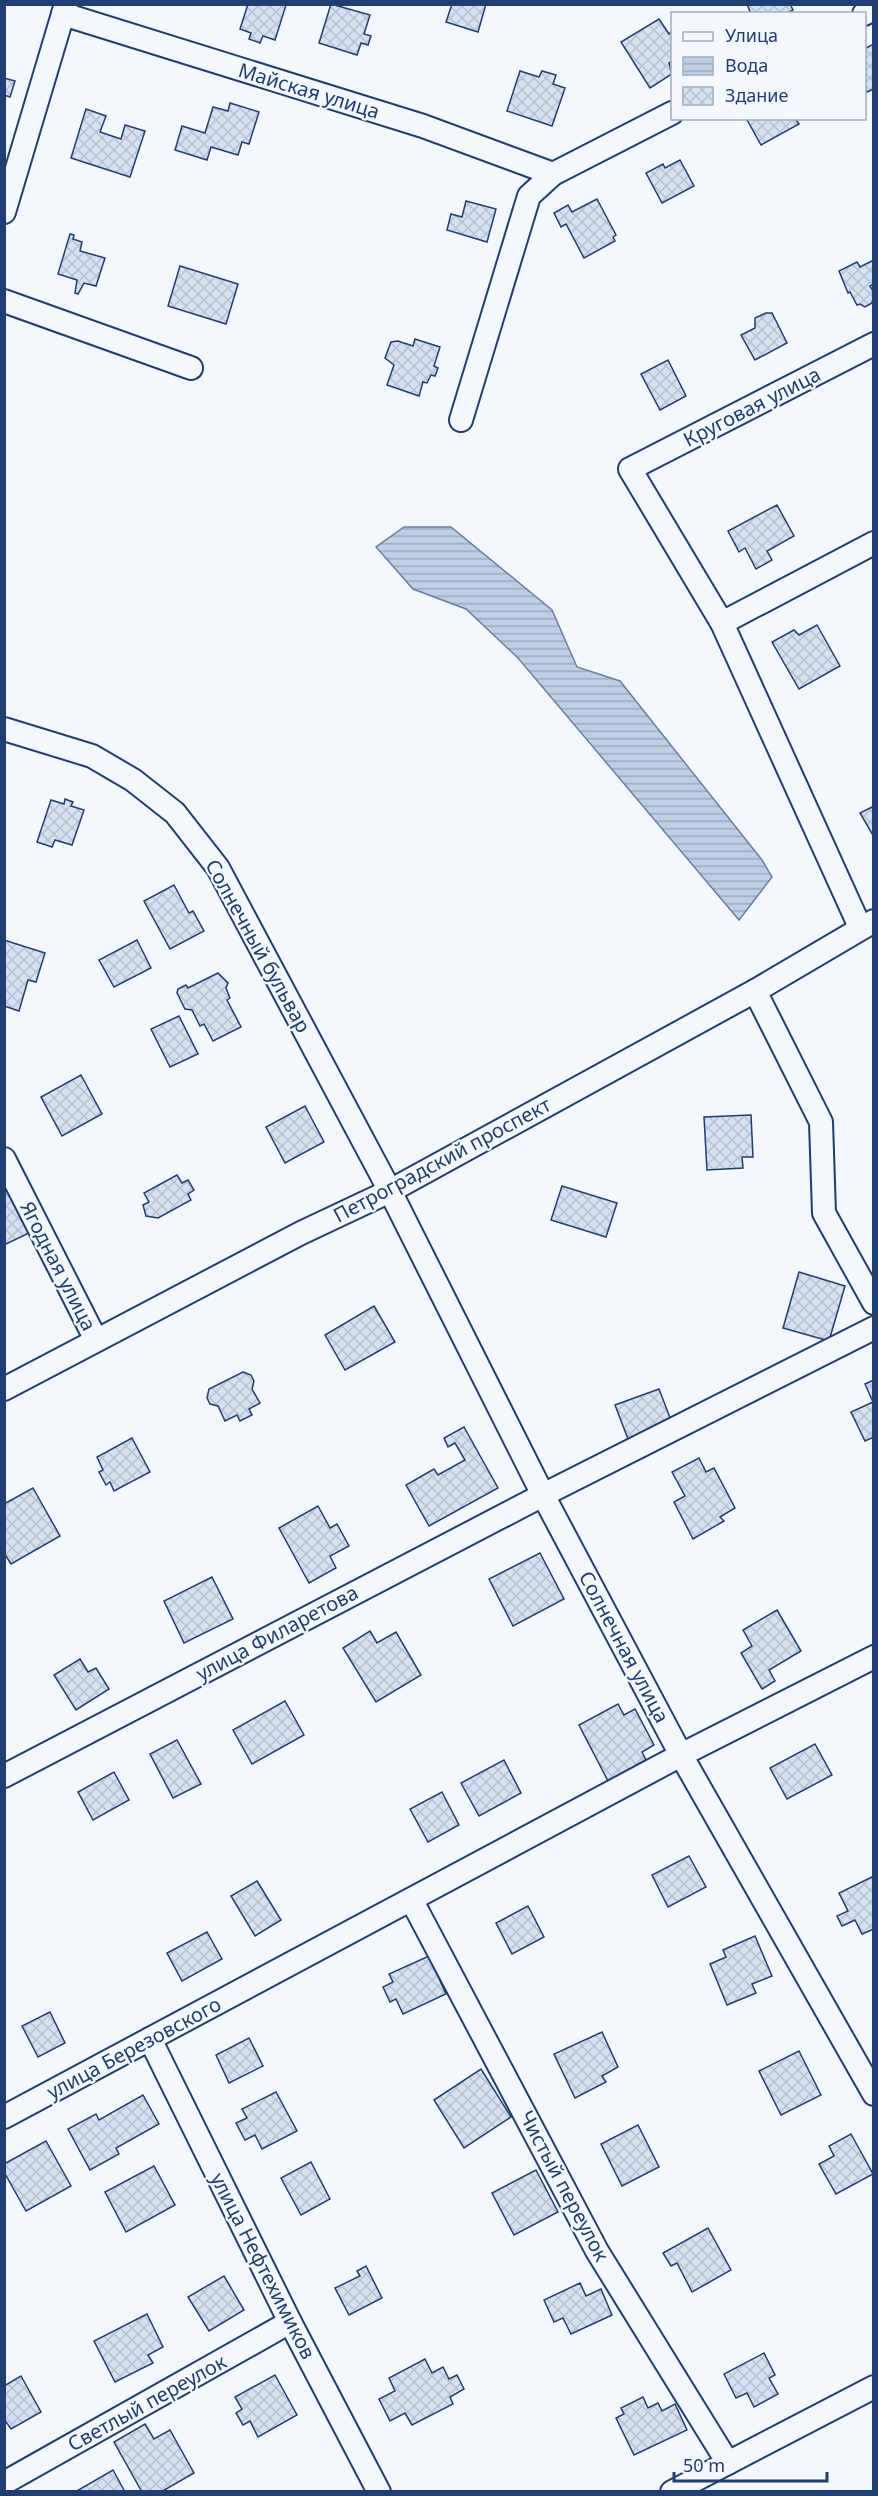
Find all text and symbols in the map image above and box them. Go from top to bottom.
legend [671,12,866,120]
text: Улица [725,23,778,47]
text: Вода [725,53,768,77]
street label: Майская улица [235,56,383,125]
text: Здание [725,83,789,107]
street label: Круговая улица [679,360,825,453]
street label: Солнечный бульвар [200,854,317,1037]
street label: Петроградский проспект [328,1091,555,1228]
street label: Ягодная улица [14,1196,103,1335]
street label: Солнечная улица [573,1566,676,1727]
street label: улица Филаретова [191,1578,363,1687]
street label: улица Березовского [42,1990,226,2105]
street label: Чистый переулок [513,2106,616,2266]
street label: улица Нефтехимиков [205,2168,322,2364]
street label: Светлый переулок [63,2348,231,2457]
scale bar [674,2445,827,2483]
text: 50 m [683,2453,725,2477]

